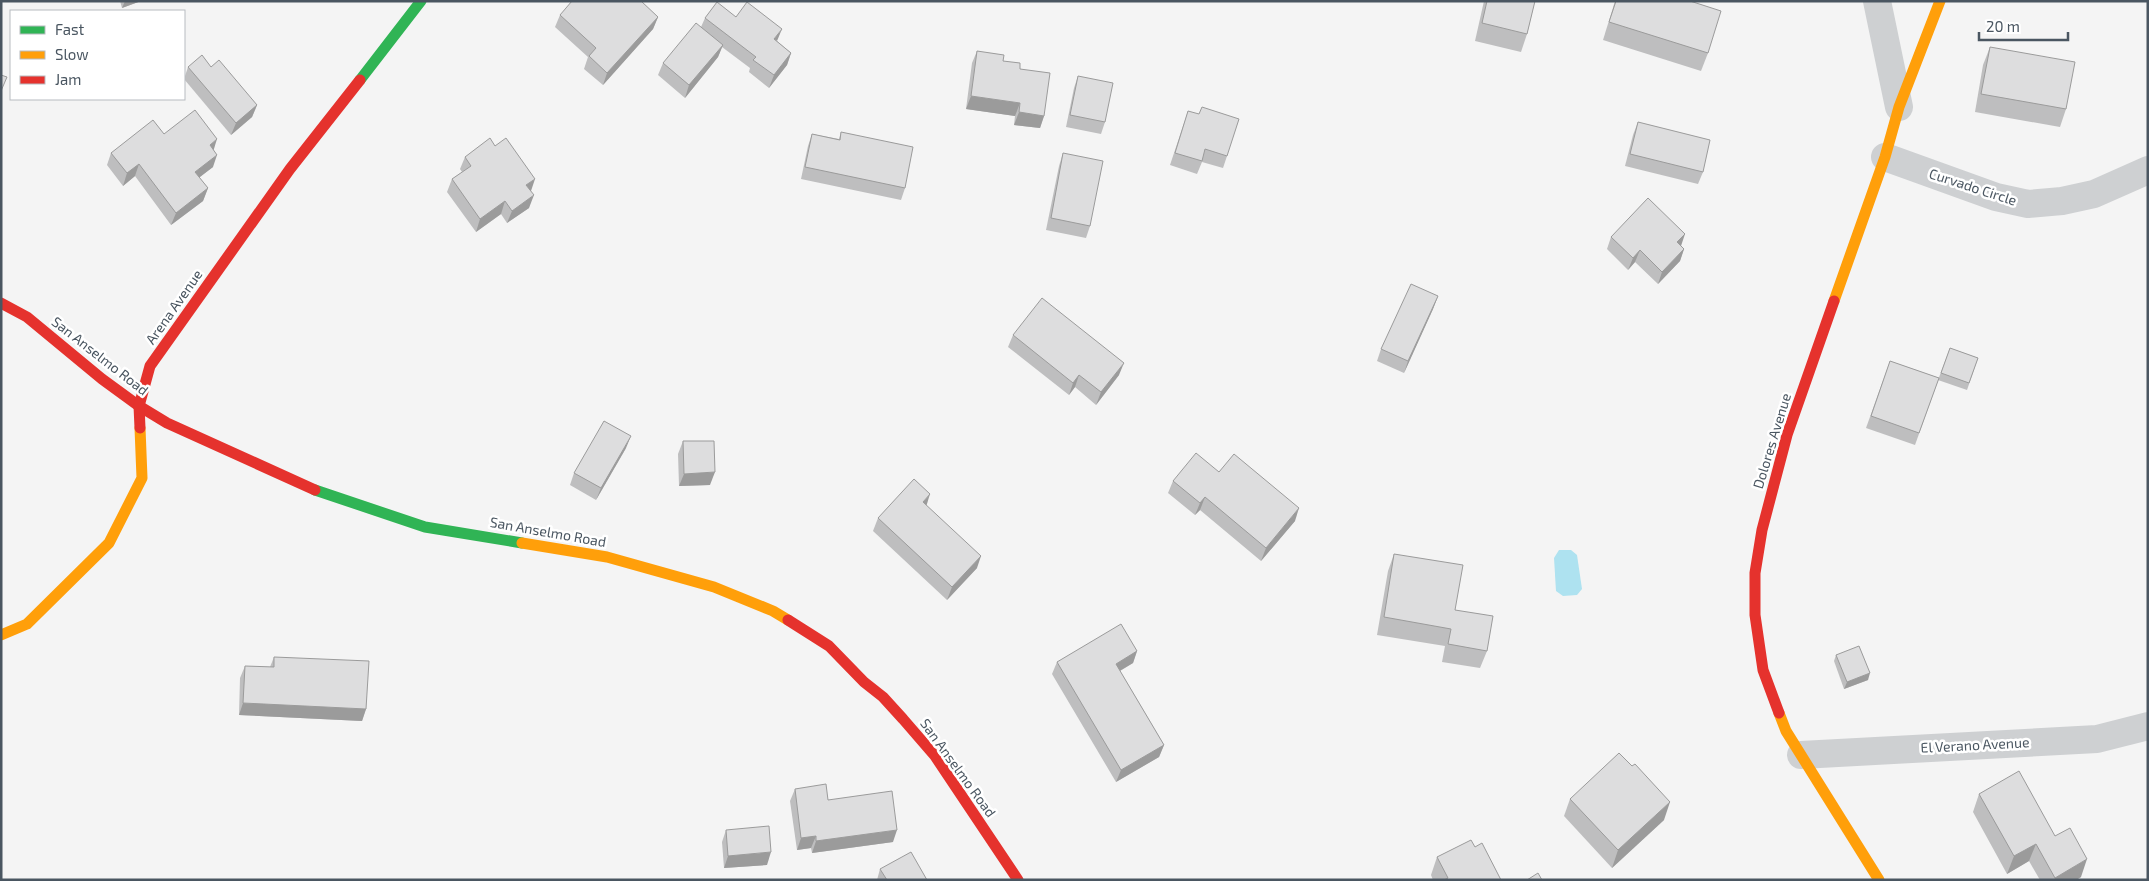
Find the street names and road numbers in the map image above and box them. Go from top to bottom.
street label: Curvado Circle [1927,164,2019,209]
street label: Arena Avenue [142,266,206,347]
street label: San Anselmo Road [49,313,152,399]
street label: Dolores Avenue [1749,391,1794,491]
street label: San Anselmo Road [489,513,608,550]
street label: San Anselmo Road [917,715,1000,820]
street label: El Verano Avenue [1920,733,2030,756]

